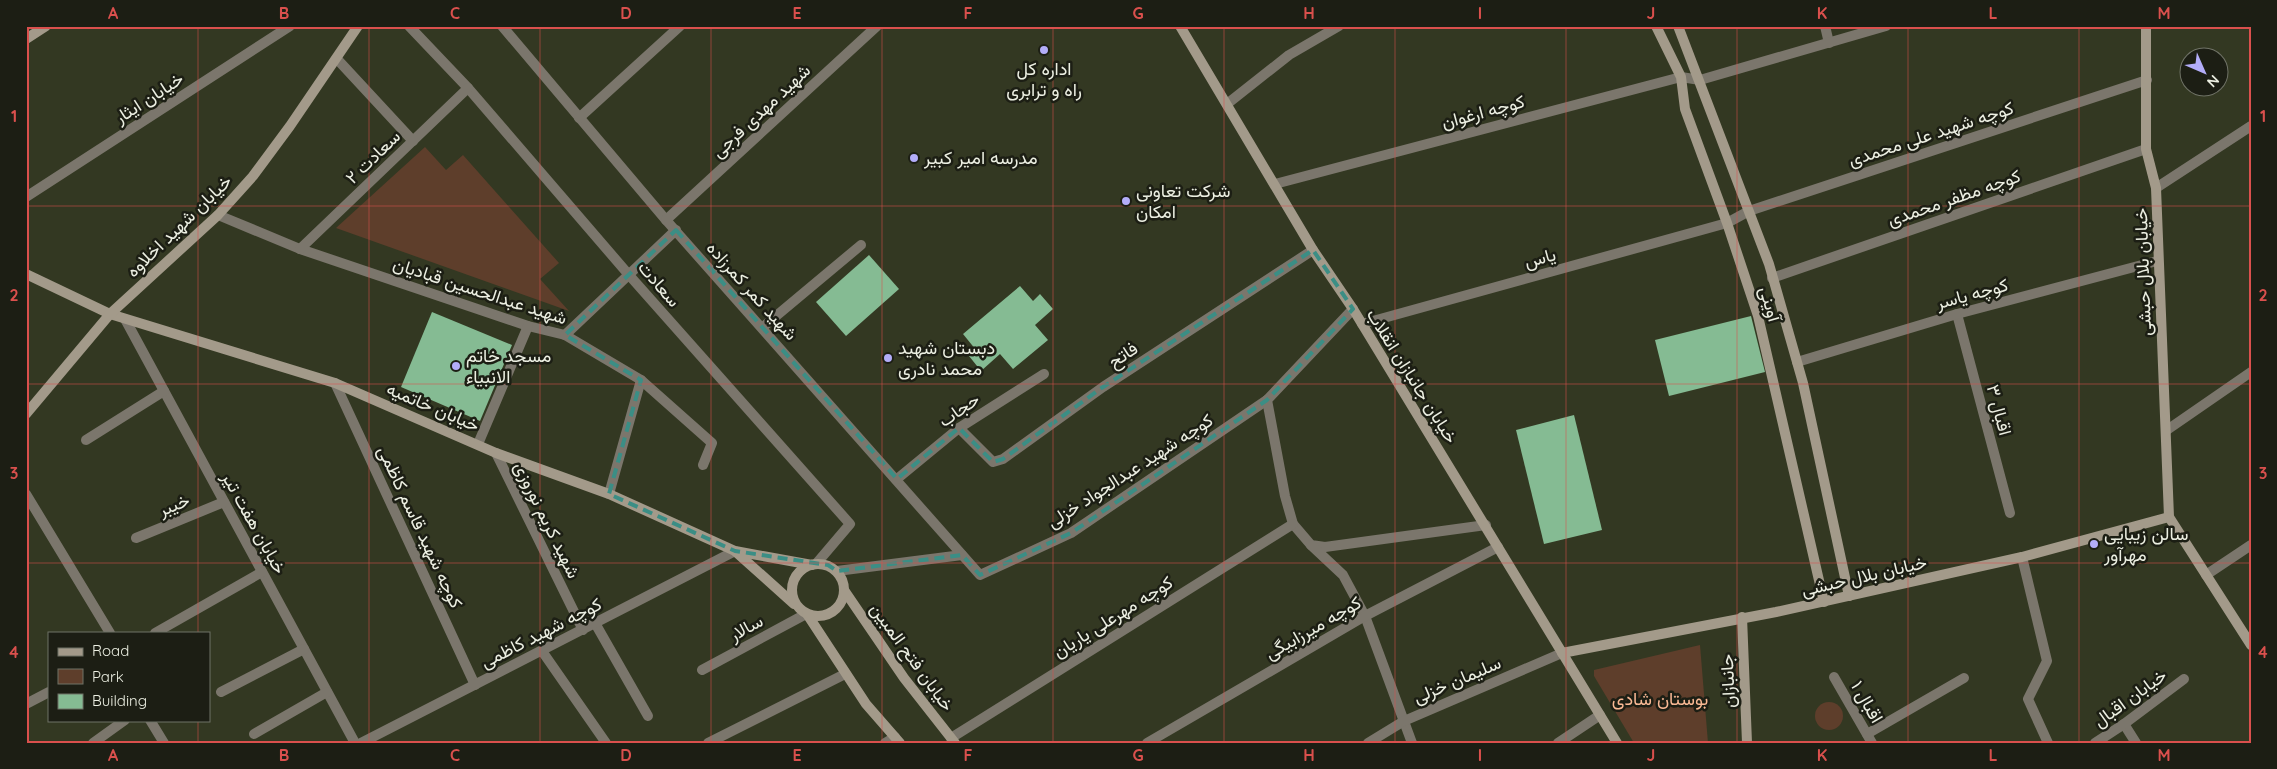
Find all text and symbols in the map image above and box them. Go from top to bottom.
text: A [108,3,119,23]
text: B [279,3,289,23]
text: C [450,3,460,23]
text: D [620,3,632,23]
text: E [792,3,802,23]
text: F [964,3,973,23]
text: G [1132,3,1144,23]
text: H [1303,3,1315,23]
text: I [1478,3,1482,23]
text: J [1647,3,1655,23]
text: K [1817,3,1827,23]
text: L [1989,3,1998,23]
text: M [2157,3,2171,23]
marker: اداره کل راه و ترابری [1038,44,1050,56]
north arrow [2180,48,2230,98]
place label: اداره کل راه و ترابری [1006,57,1082,101]
street label: شهید مهدی فرجی [706,59,815,163]
street label: خیابان ایثار [109,67,188,129]
text: N [2203,71,2223,91]
street label: کوچه ارغوان [1439,89,1527,135]
street label: کوچه شهید علی محمدی [1845,96,2017,172]
text: 1 [11,106,17,126]
text: 1 [2260,106,2266,126]
street label: سعادت ۲ [340,125,405,188]
place label: مدرسه امیر کبیر [923,146,1037,169]
marker: مدرسه امیر کبیر [908,152,920,164]
street label: کوچه مظفر محمدی [1884,164,2024,232]
street label: خیابان شهید اخلاوه [121,169,236,282]
place label: شرکت تعاونی امکان [1136,179,1230,223]
marker: شرکت تعاونی امکان [1120,195,1132,207]
street label: خیابان بلال حبشی [2129,208,2156,336]
street label: شهید کمر کمرزاده [702,236,803,345]
street label: یاس [1522,242,1558,273]
street label: شهید عبدالحسین قبادیان [390,252,570,330]
street label: سعادت [633,256,686,311]
street label: کوچه یاسر [1932,273,2011,315]
street label: آوینی [1755,284,1787,326]
text: 2 [9,285,19,305]
text: 2 [2258,285,2268,305]
street label: خیابان جانبازان انقلاب [1362,304,1463,447]
place label: دبستان شهید محمد نادری [898,336,995,380]
street label: فاتح [1104,337,1142,373]
place label: مسجد خاتم الانبیاء [466,344,551,388]
marker: دبستان شهید محمد نادری [882,352,894,364]
marker: مسجد خاتم الانبیاء [450,360,462,372]
street label: خیابان خاتمیه [383,377,483,436]
street label: اقبال ۳ [1982,382,2017,438]
street label: حجاب [934,387,984,432]
street label: کوچه شهید عبدالجواد خزلی [1042,408,1218,534]
street label: کوچه شهید قاسم کاظمی [372,442,468,612]
street label: شهید کریم نوروزی [508,458,586,582]
text: 3 [10,463,18,483]
text: 3 [2259,463,2267,483]
street label: خیابان هفت تیر [216,467,292,578]
street label: خیبر [154,488,193,522]
place label: سالن زیبایی مهرآور [2103,522,2188,566]
marker: سالن زیبایی مهرآور [2088,538,2100,550]
street label: خیابان بلال حبشی [1799,550,1929,601]
street label: کوچه مهرعلی یاریان [1049,570,1177,664]
street label: کوچه میرزابیگی [1260,591,1366,665]
street label: کوچه شهید کاظمی [476,592,606,674]
street label: خیابان فتح المبین [865,598,959,716]
street label: سالار [724,609,767,647]
legend [48,632,210,722]
text: Road [92,641,129,660]
text: 4 [9,642,19,662]
text: 4 [2258,642,2268,662]
street label: سلیمان خزلی [1409,651,1504,708]
street label: جانبازان [1715,653,1740,709]
street label: خیابان اقبال [2088,663,2171,732]
text: Park [92,667,124,686]
street label: اقبال ۱ [1846,677,1889,727]
park label: بوستان شادی [1612,687,1708,710]
text: Building [92,691,147,710]
text: A [108,745,119,765]
text: B [279,745,289,765]
text: C [450,745,460,765]
text: D [620,745,632,765]
text: E [792,745,802,765]
text: F [964,745,973,765]
text: G [1132,745,1144,765]
text: H [1303,745,1315,765]
text: I [1478,745,1482,765]
text: J [1647,745,1655,765]
text: K [1817,745,1827,765]
text: L [1989,745,1998,765]
text: M [2157,745,2171,765]

